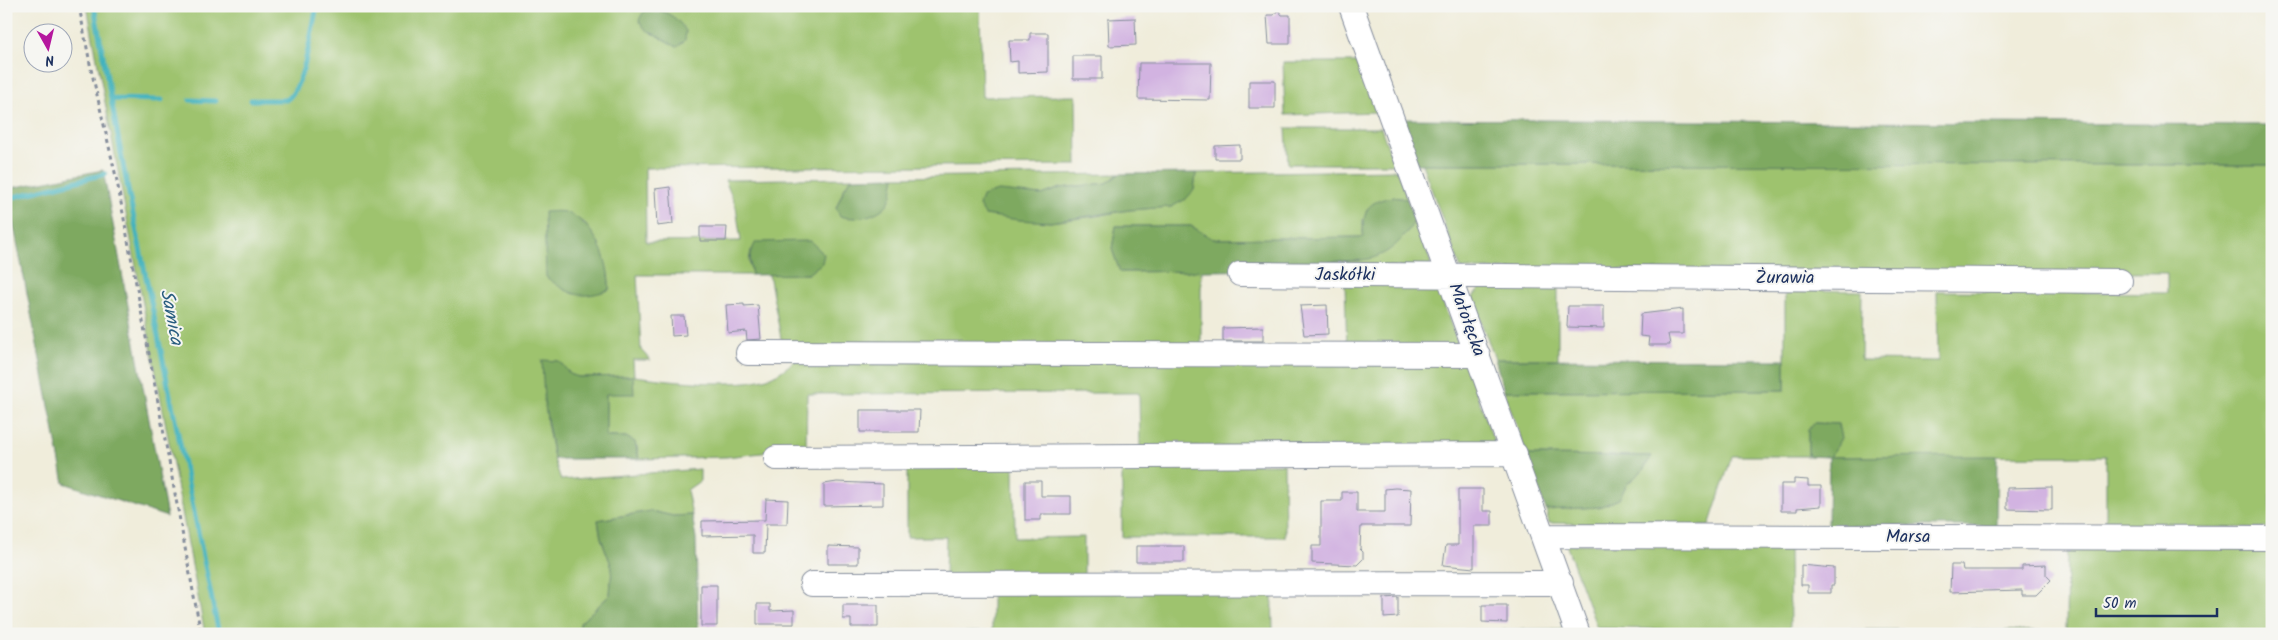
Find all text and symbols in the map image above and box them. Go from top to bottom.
north arrow [22,22,72,72]
text: N [44,48,56,71]
street label: Jaskółki [1315,261,1376,290]
street label: Żurawia [1755,264,1815,293]
street label: Małołęcka [1439,279,1493,361]
water label: Samica [151,287,191,348]
street label: Marsa [1886,523,1930,552]
scale bar [2096,585,2217,617]
text: 50 m [2103,592,2137,616]

